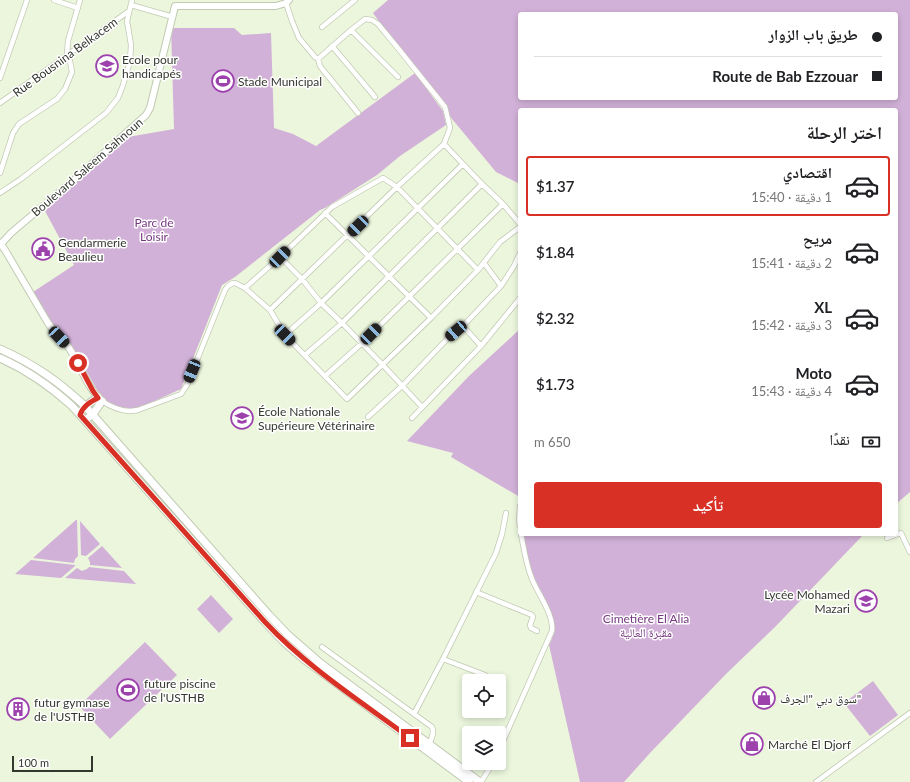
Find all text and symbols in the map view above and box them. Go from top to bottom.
street label: Rue Bousnina Belkacem [10,14,120,100]
text: طريق باب الزوار [768,25,858,43]
place label: Ecole pour handicapés [122,52,181,81]
school or university icon: Ecole pour handicapés [94,53,120,79]
text: Route de Bab Ezzouar [712,67,858,85]
sports icon: Stade Municipal [210,68,236,94]
place label: Stade Municipal [238,74,322,89]
street label: Boulevard Saleem Sahnoun [28,114,146,220]
text: اختر الرحلة [807,121,882,143]
text: اقتصادي [783,163,832,181]
icon: car [844,168,880,204]
text: $1.37 [536,177,574,195]
text: 1 دقيقة · 15:40 [751,189,832,205]
car [345,213,371,239]
park label: Parc de Loisir [135,215,173,244]
text: مريح [803,229,832,247]
icon: car [844,234,880,270]
place label: Gendarmerie Beaulieu [58,235,127,264]
public building icon: Gendarmerie Beaulieu [30,236,56,262]
text: $1.84 [536,243,574,261]
car [267,244,293,270]
text: 2 دقيقة · 15:41 [751,255,832,271]
text: XL [814,298,832,316]
icon: car [844,300,880,336]
text: $2.32 [536,309,574,327]
text: 3 دقيقة · 15:42 [751,317,832,333]
car [443,319,469,343]
car [358,321,384,347]
car [272,322,298,348]
car [46,324,72,350]
route start [69,354,87,372]
car [182,358,202,384]
text: Moto [795,364,832,382]
icon: car [844,366,880,402]
text: $1.73 [536,375,574,393]
text: 4 دقيقة · 15:43 [751,383,832,399]
place label: École Nationale Supérieure Vétérinaire [258,404,375,433]
school or university icon: École Nationale Supérieure Vétérinaire [229,405,255,431]
text: نقدًا [829,430,850,448]
icon: cash [860,431,882,453]
text: 650 m [534,434,571,450]
button: تأكيد [534,482,882,528]
place label: Lycée Mohamed Mazari [764,587,850,616]
school or university icon: Lycée Mohamed Mazari [853,588,879,614]
park label: Cimetière El Alia مقبرة العالية [603,611,689,640]
map controls [462,674,506,770]
button: locate [462,674,506,718]
place label: future piscine de l'USTHB [144,676,216,705]
sports icon: future piscine de l'USTHB [115,677,141,703]
shop icon: سوق دبي "الجرف" [751,685,777,711]
place label: سوق دبي "الجرف" [780,691,861,709]
place label: futur gymnase de l'USTHB [34,695,110,724]
building icon: futur gymnase de l'USTHB [5,696,31,722]
button: layers [462,726,506,770]
route end [401,729,419,747]
shop icon: Marché El Djorf [739,731,765,757]
place label: Marché El Djorf [768,737,852,752]
scale bar [12,754,93,773]
text: 100 m [18,756,49,769]

